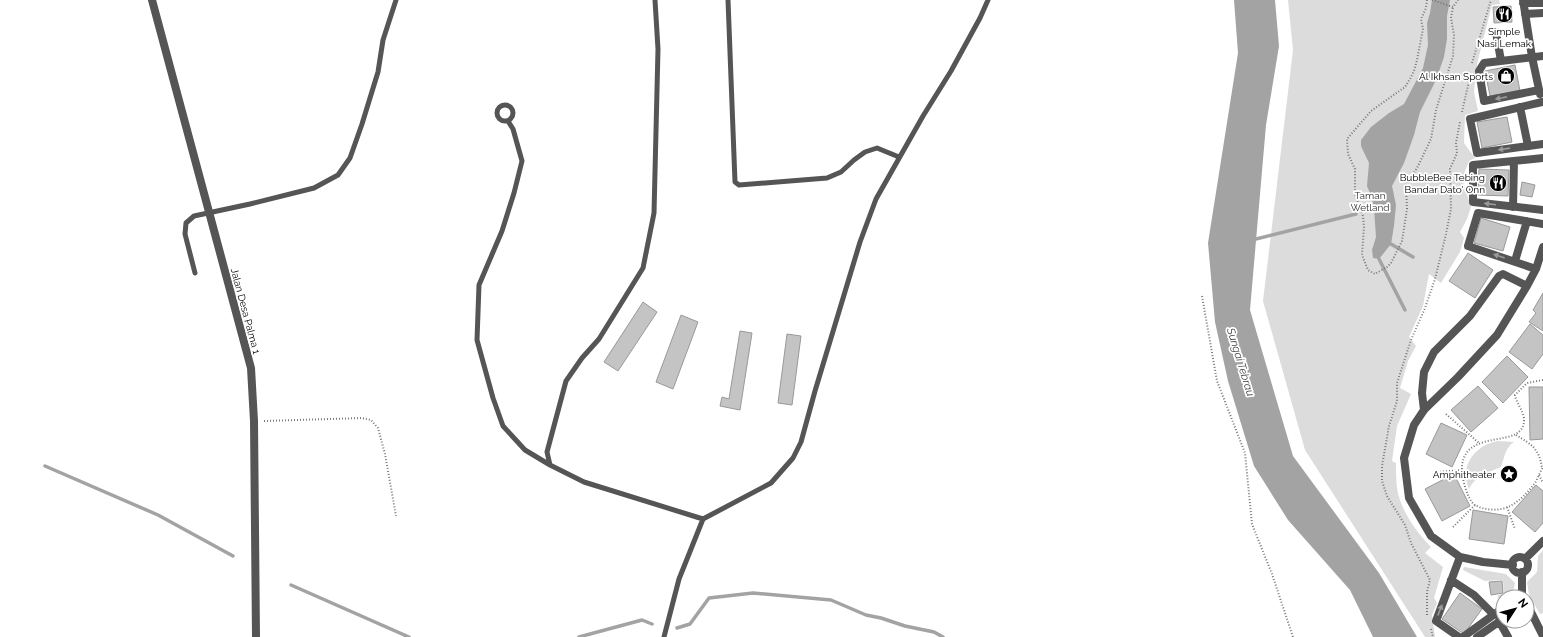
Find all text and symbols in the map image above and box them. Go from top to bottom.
restaurant icon: Simple Nasi Lemak [1494,4,1514,24]
place label: Simple Nasi Lemak [1477,26,1532,49]
shop icon: Al Ikhsan Sports [1496,66,1516,86]
place label: Al Ikhsan Sports [1419,71,1493,82]
one-way arrow [1495,95,1507,101]
one-way arrow [1498,147,1511,153]
place label: BubbleBee Tebing Bandar Dato' Onn [1400,172,1485,195]
restaurant icon: BubbleBee Tebing Bandar Dato' Onn [1488,173,1508,193]
park label: Taman Wetland [1350,190,1390,213]
one-way arrow [1484,201,1496,207]
one-way arrow [1493,253,1505,259]
street label: Jalan Desa Palma 1 [229,267,262,356]
water label: Sungai Tebrau [1224,325,1257,398]
place icon: Amphitheater [1499,464,1519,484]
place label: Amphitheater [1433,469,1496,480]
north arrow [1495,589,1535,629]
text: N [1515,596,1530,611]
one-way arrow [1438,604,1444,616]

